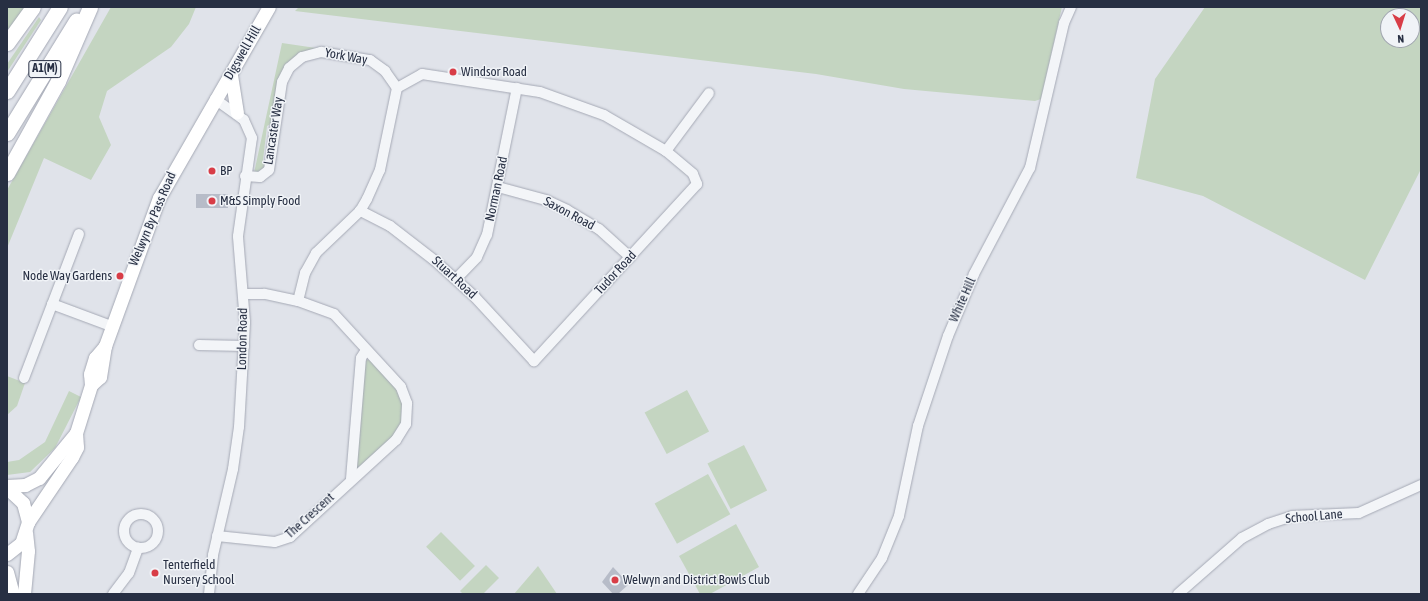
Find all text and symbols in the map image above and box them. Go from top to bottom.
north arrow [1380,8,1420,48]
street label: Digswell Hill [221,23,265,83]
text: N [1397,33,1404,45]
street label: York Way [324,46,368,68]
road number: A1(M) [28,59,62,79]
place label: Windsor Road [461,64,527,80]
marker: Windsor Road [448,67,458,77]
street label: Lancaster Way [261,96,287,166]
street label: Norman Road [483,155,511,223]
place label: BP [220,163,233,179]
marker: BP [207,166,217,176]
street label: Welwyn By Pass Road [126,170,180,268]
place label: M&S Simply Food [220,193,300,209]
street label: Saxon Road [541,194,597,234]
marker: M&S Simply Food [207,196,217,206]
street label: Tudor Road [592,248,640,298]
street label: Stuart Road [428,253,480,303]
place label: Node Way Gardens [22,268,112,284]
marker: Node Way Gardens [115,271,125,281]
street label: White Hill [946,275,980,325]
street label: London Road [235,308,251,370]
street label: The Crescent [282,490,338,542]
street label: School Lane [1285,507,1343,527]
place label: Tenterfield Nursery School [163,558,234,589]
marker: Tenterfield Nursery School [150,568,160,578]
place label: Welwyn and District Bowls Club [623,572,770,588]
marker: Welwyn and District Bowls Club [610,575,620,585]

